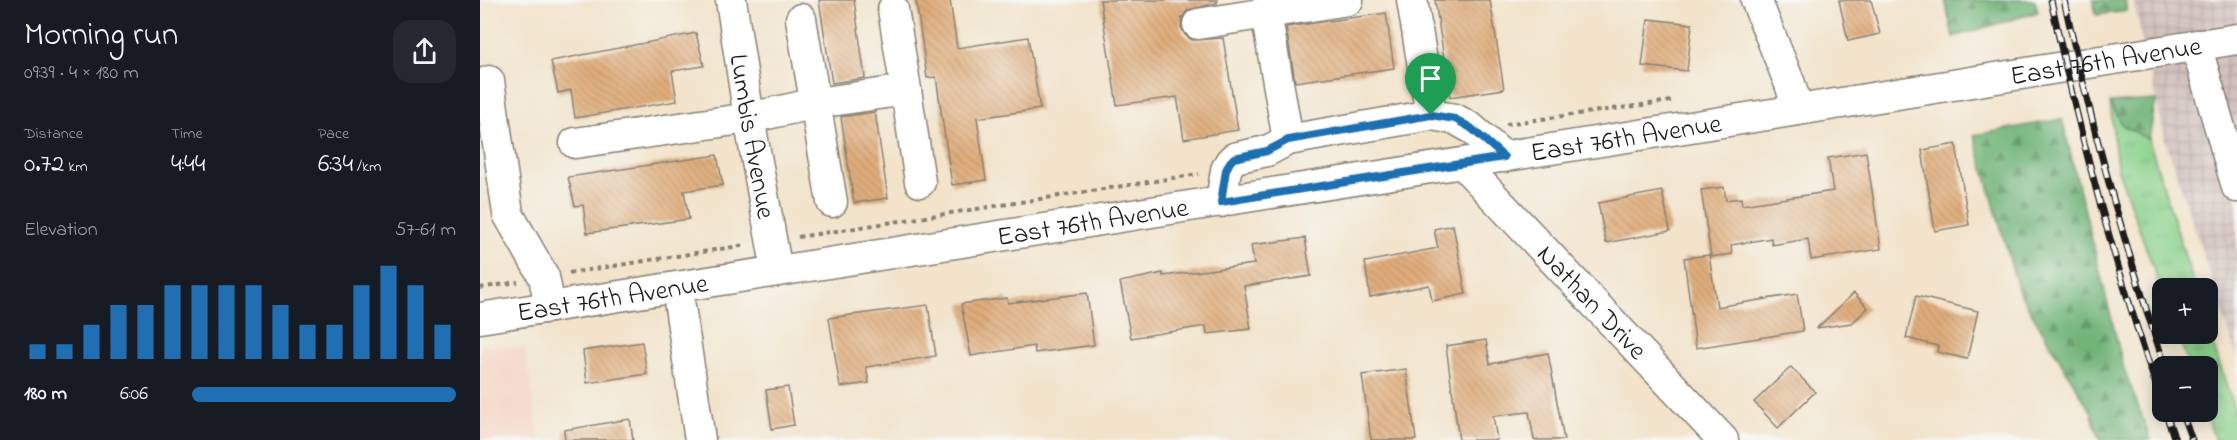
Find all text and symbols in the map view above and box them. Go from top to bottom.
text: Morning run [24,12,178,60]
button: share [393,20,456,83]
street label: East 76th Avenue [2008,28,2205,97]
street label: Lumbis Avenue [717,51,784,223]
pin [1405,53,1456,115]
text: 09:39 · 4 × 180 m [24,59,139,88]
icon: arrive [1414,62,1447,95]
street label: East 76th Avenue [1528,105,1725,174]
text: Distance [24,122,83,146]
text: Time [171,122,203,146]
text: Pace [318,122,349,146]
text: 0.72 [24,146,64,184]
text: 4:44 [171,146,205,184]
text: 6:34 [318,146,353,184]
text: km [64,155,88,179]
text: /km [353,155,382,179]
street label: East 76th Avenue [994,189,1192,258]
text: Elevation [24,216,98,245]
text: 57–61 m [395,216,456,245]
street label: Nathan Drive [1527,237,1656,370]
street label: East 76th Avenue [514,265,712,334]
map controls [2152,278,2218,422]
button: + [2152,278,2218,344]
button: − [2152,356,2218,422]
text: 180 m [24,380,67,409]
text: 6:06 [120,380,148,409]

